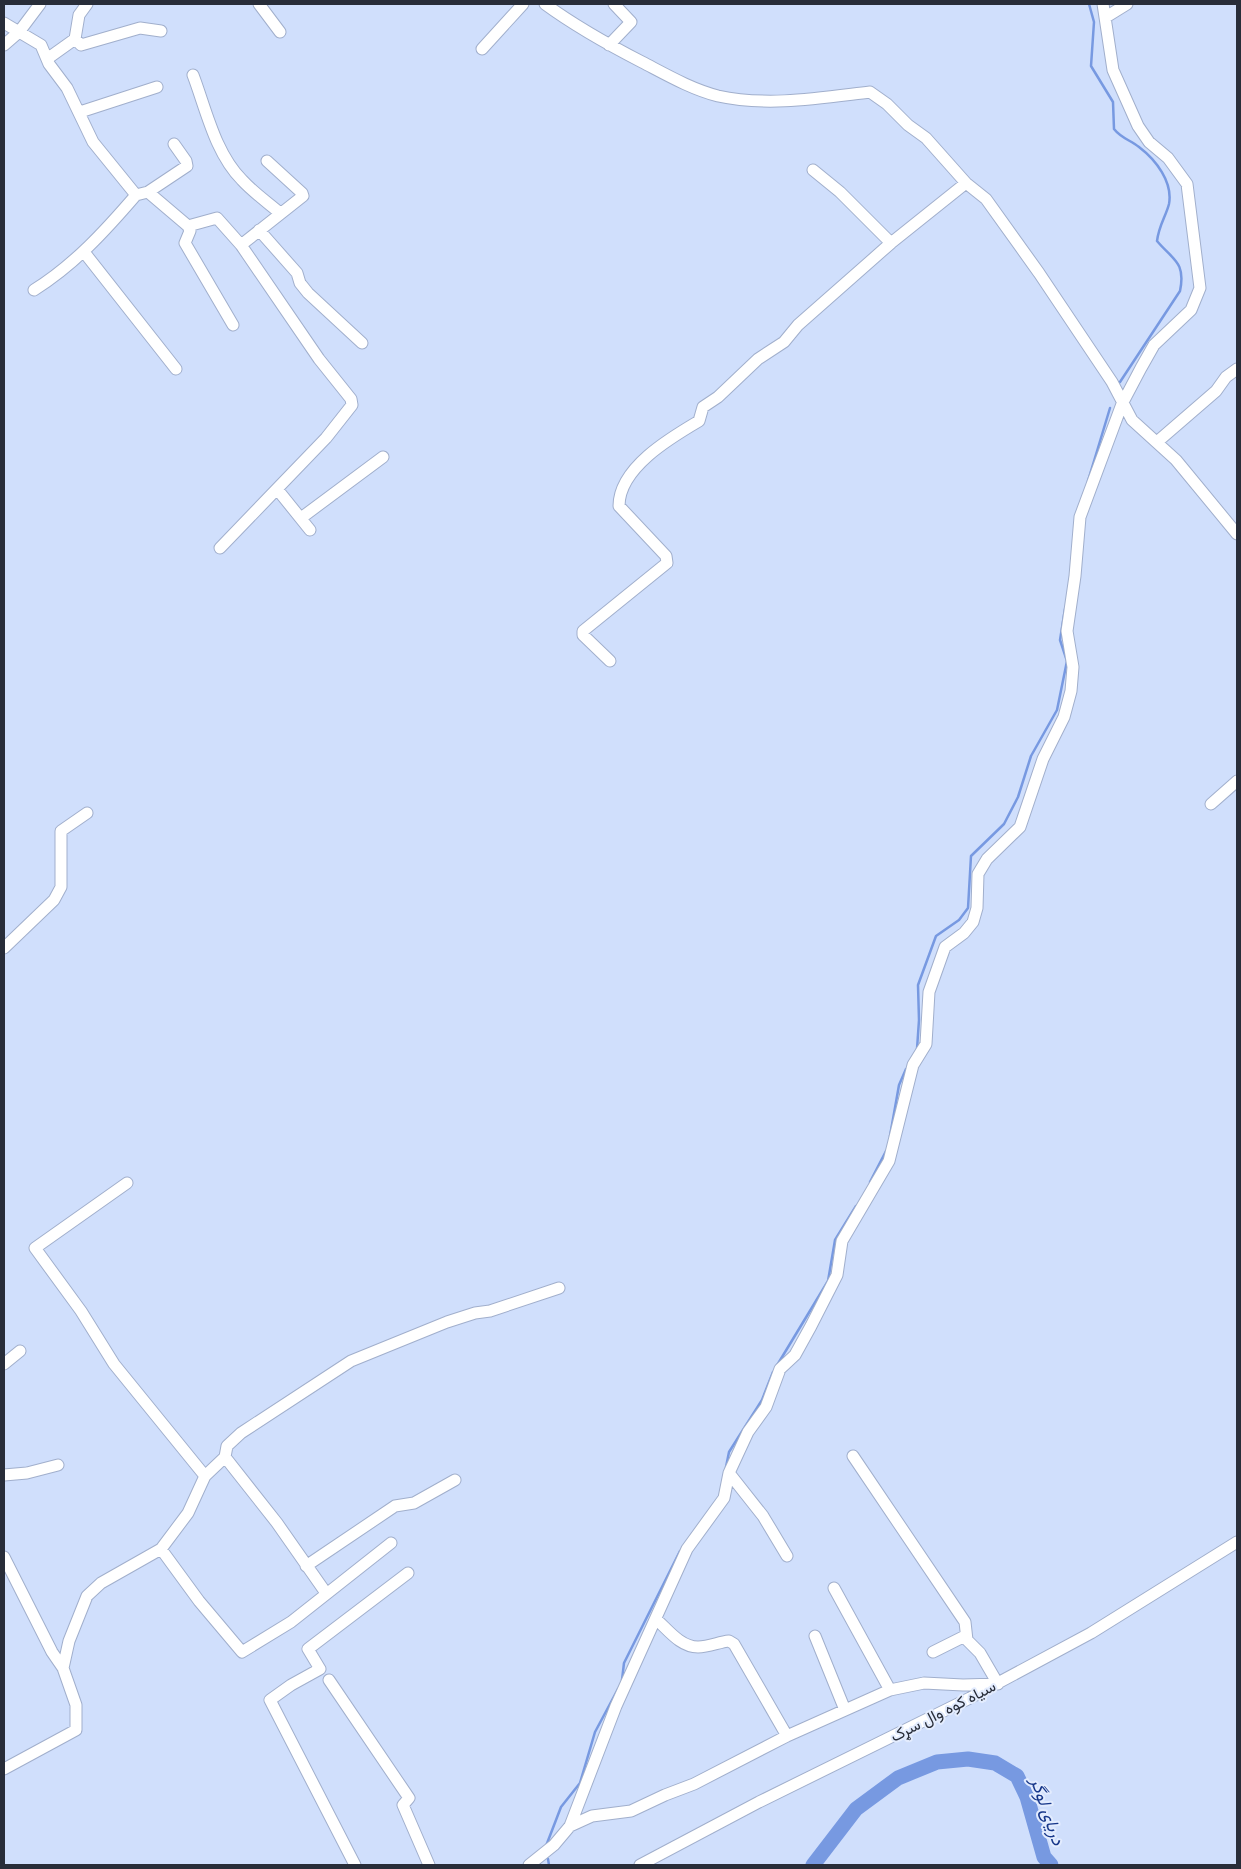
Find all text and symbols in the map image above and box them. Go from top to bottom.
street label: سیاه کوه وال سړک [887,1676,1000,1748]
water label: دریای لوگر [1025,1773,1069,1848]

